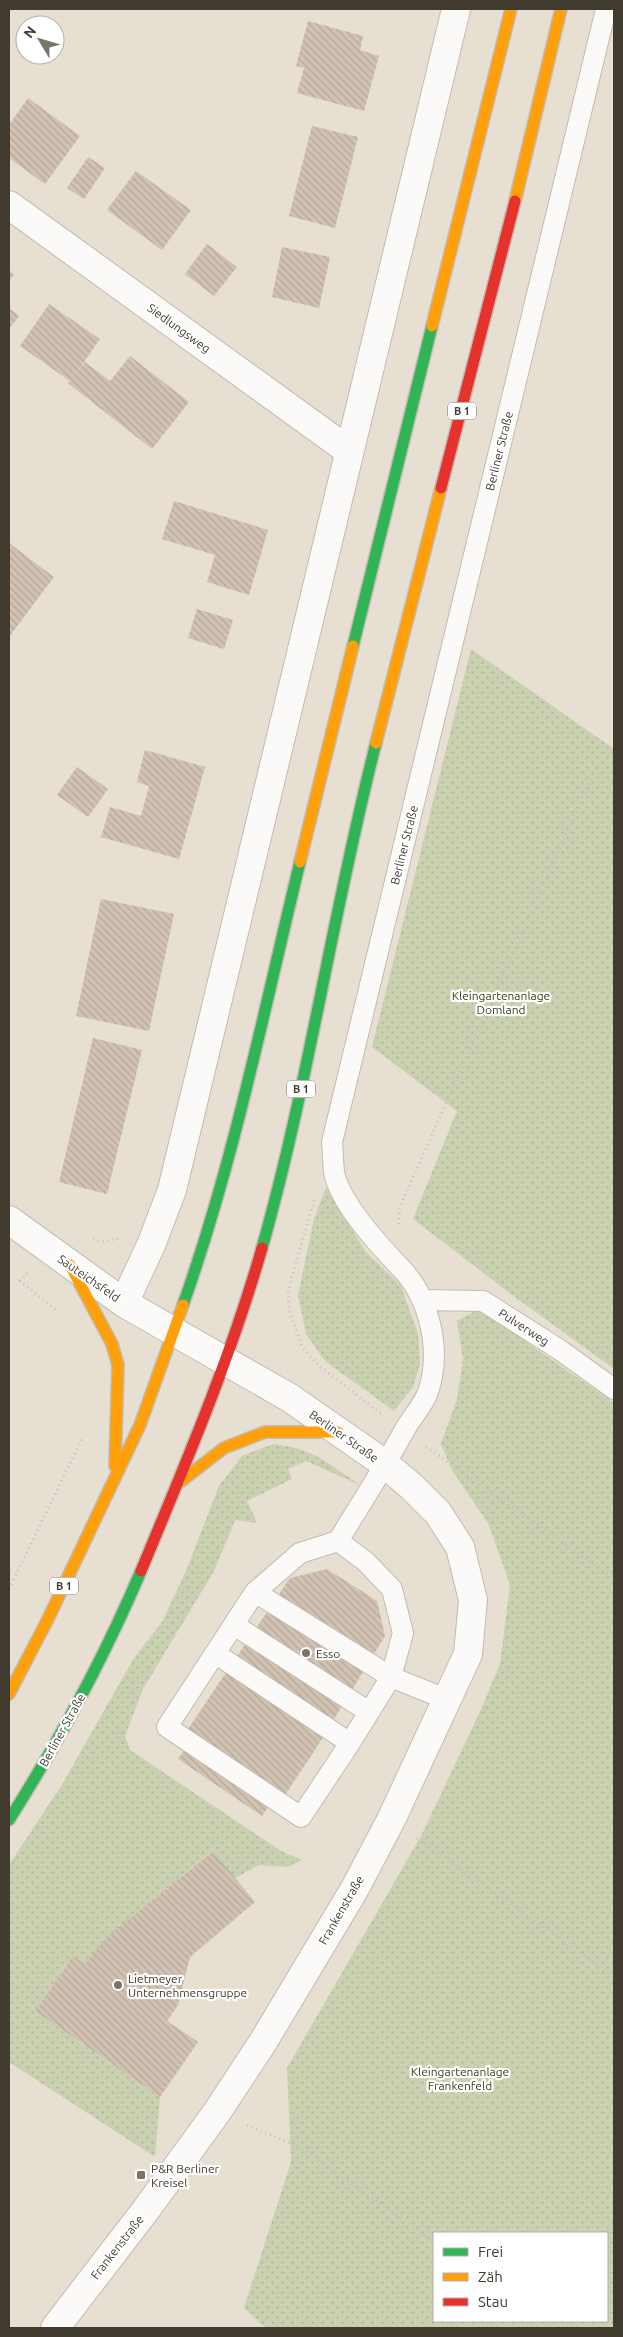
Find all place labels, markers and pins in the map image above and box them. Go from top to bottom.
marker: Esso [300,1647,312,1659]
place label: Esso [316,1647,340,1660]
place label: Lietmeyer Unternehmensgruppe [128,1972,247,1999]
marker: Lietmeyer Unternehmensgruppe [112,1979,124,1991]
place label: P&R Berliner Kreisel [151,2162,220,2189]
marker: P&R Berliner Kreisel [135,2169,147,2181]

